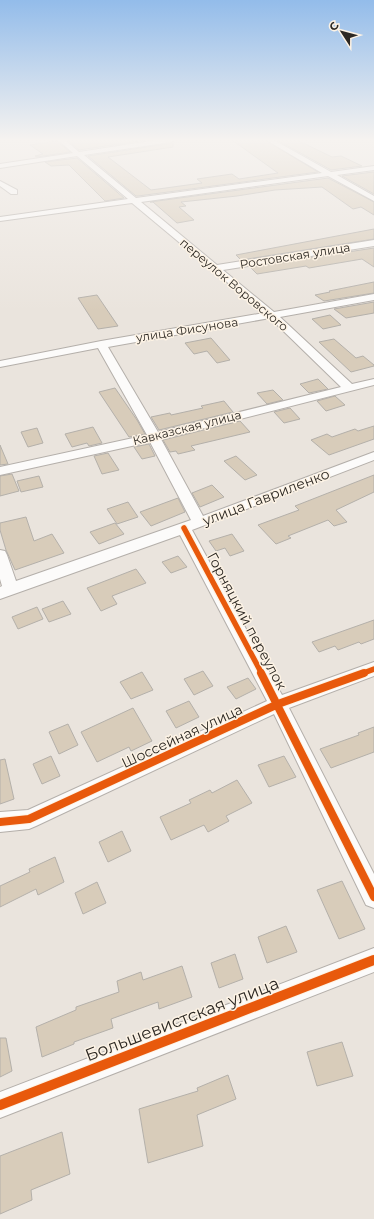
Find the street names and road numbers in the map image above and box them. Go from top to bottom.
street label: переулок Воровского [177,235,292,335]
street label: Ростовская улица [239,239,351,272]
street label: улица Фисунова [134,314,239,345]
street label: Кавказская улица [131,407,243,448]
street label: улица Гавриленко [199,464,332,530]
street label: Горняцкий переулок [203,549,291,693]
street label: Шоссейная улица [119,700,245,772]
street label: Большевистская улица [82,973,282,1065]

